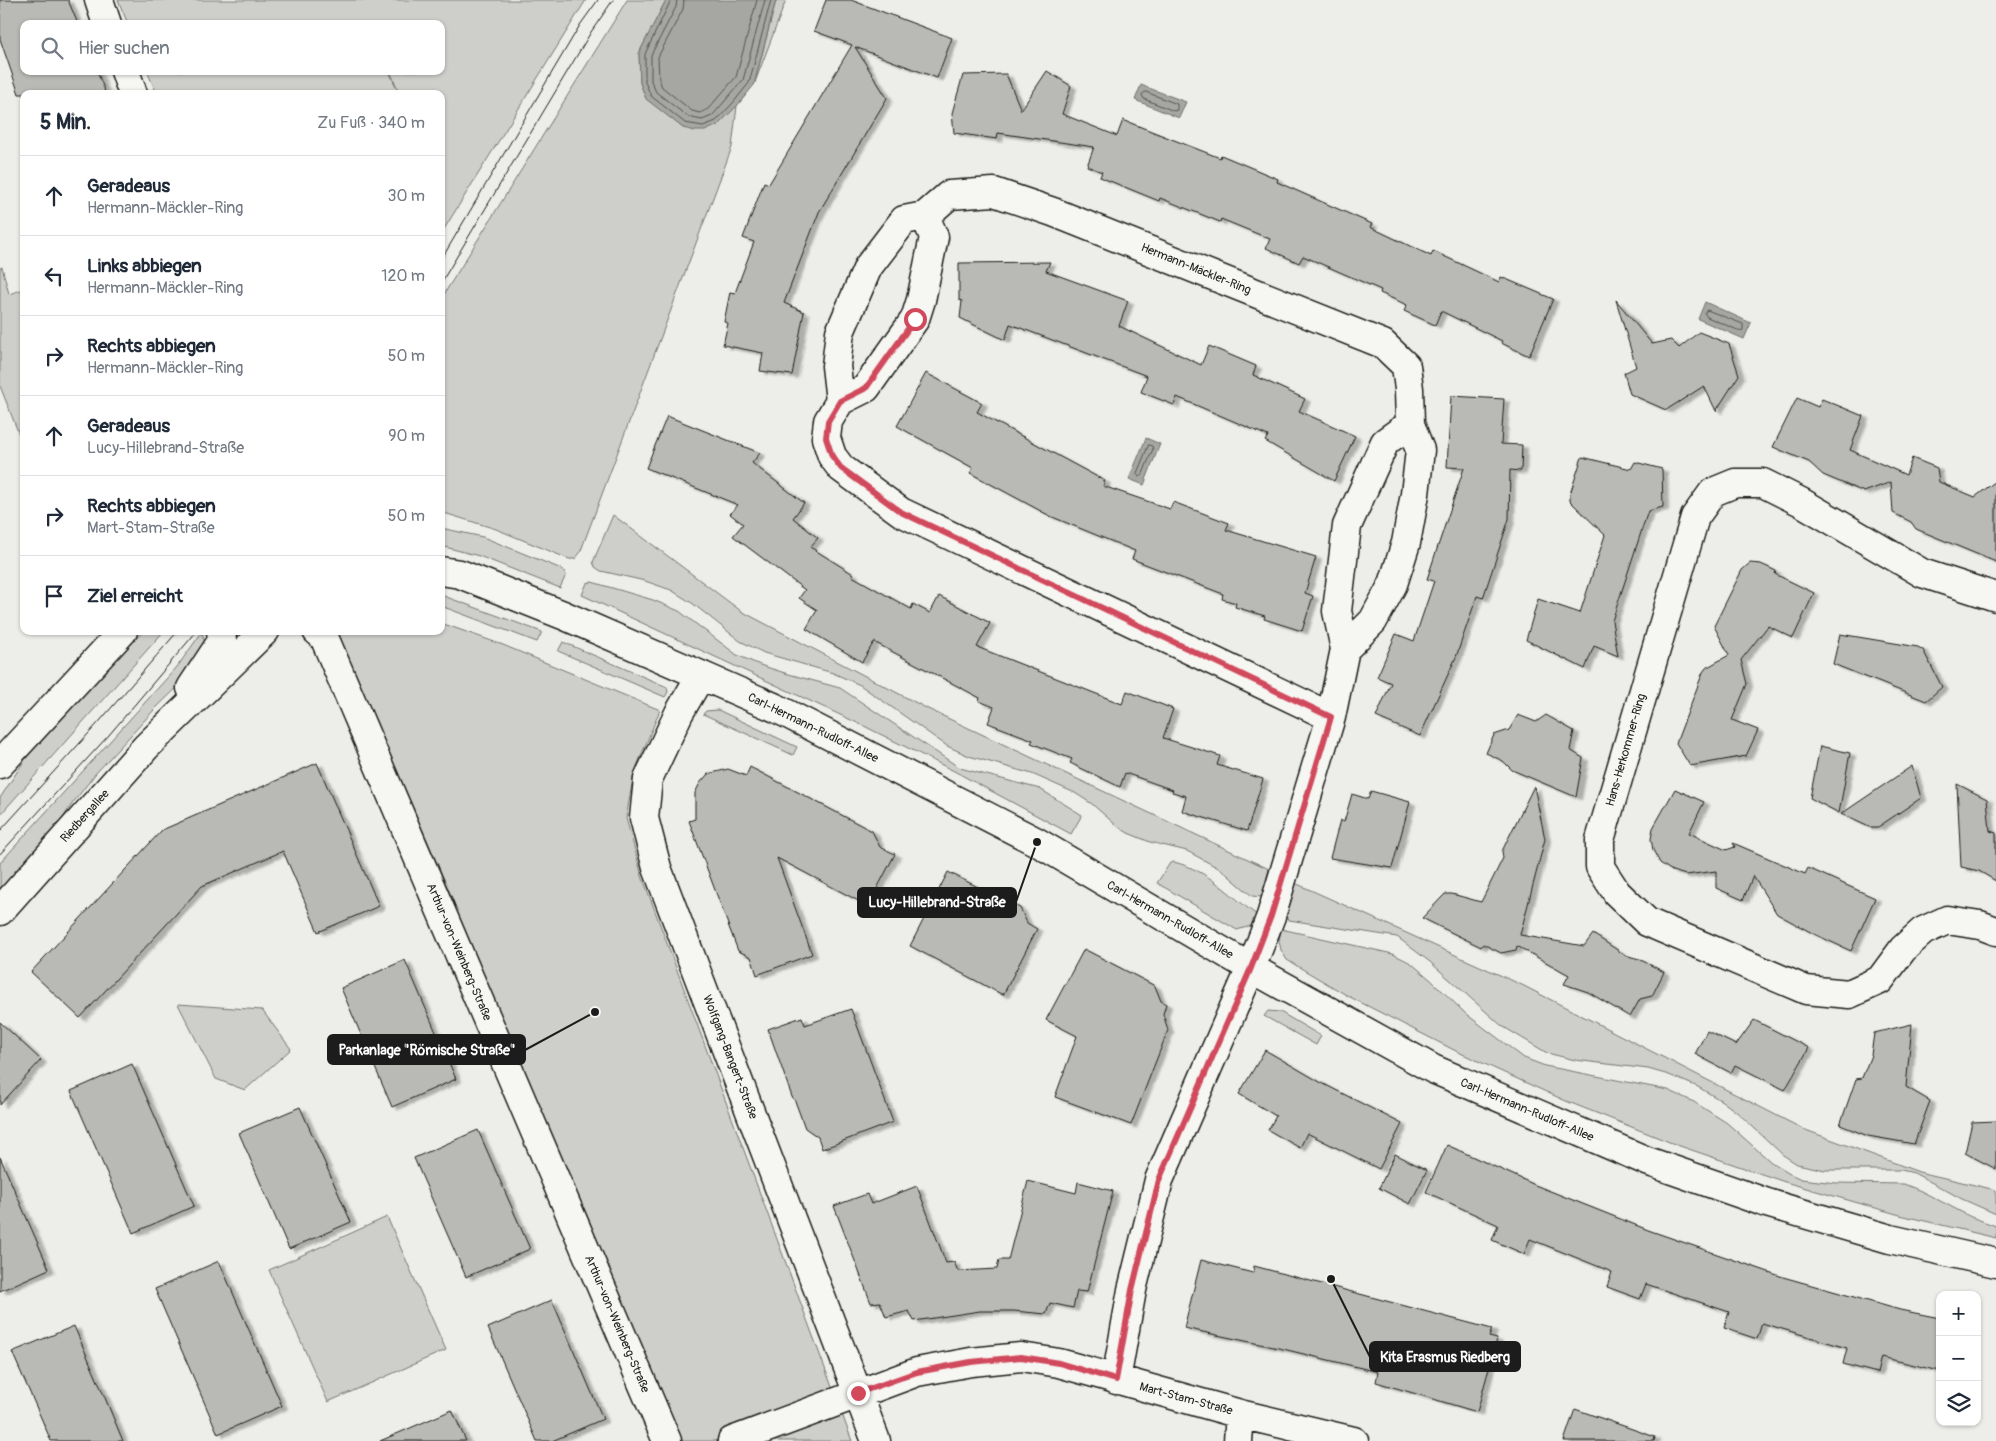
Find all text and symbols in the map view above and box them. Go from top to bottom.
search box [20,20,445,75]
icon: search [38,34,66,62]
text: Hier suchen [78,36,170,60]
text: 5 Min. [40,109,91,136]
text: Zu Fuß · 340 m [317,113,425,133]
text: Geradeaus [87,174,170,198]
icon: ahead [40,182,68,210]
text: 30 m [387,186,425,206]
text: Hermann-Mäckler-Ring [87,198,243,218]
street label: Hermann-Mäckler-Ring [1139,240,1253,298]
text: Links abbiegen [87,254,202,278]
icon: left [40,262,68,290]
text: 120 m [381,266,425,286]
text: Hermann-Mäckler-Ring [87,278,243,298]
route start [904,308,927,331]
text: Rechts abbiegen [87,334,216,358]
icon: right [40,342,68,370]
text: 50 m [388,346,425,366]
text: Hermann-Mäckler-Ring [87,358,243,378]
text: Geradeaus [87,414,170,438]
icon: ahead [40,422,68,450]
text: 90 m [388,426,425,446]
text: Lucy-Hillebrand-Straße [87,438,244,458]
text: Rechts abbiegen [87,494,216,518]
icon: right [40,502,68,530]
text: 50 m [388,506,425,526]
text: Mart-Stam-Straße [87,518,215,538]
icon: arrive [40,582,68,610]
text: Ziel erreicht [87,584,183,608]
street label: Carl-Hermann-Rudloff-Allee [745,690,881,766]
street label: Hans-Herkommer-Ring [1603,692,1649,808]
street label: Riedbergallee [57,786,113,846]
street label: Carl-Hermann-Rudloff-Allee [1104,878,1236,962]
street label: Arthur-von-Weinberg-Straße [423,881,495,1023]
callout: Lucy-Hillebrand-Straße [858,888,1016,917]
text: Lucy-Hillebrand-Straße [868,894,1007,911]
street label: Wolfgang-Bangert-Straße [699,993,761,1121]
callout: Parkanlage "Römische Straße" [328,1035,525,1064]
text: Parkanlage "Römische Straße" [338,1042,516,1059]
street label: Carl-Hermann-Rudloff-Allee [1458,1075,1596,1145]
street label: Arthur-von-Weinberg-Straße [581,1253,653,1395]
map controls [1936,1291,1981,1426]
button: + [1936,1291,1981,1336]
button: − [1936,1336,1981,1381]
callout: Kita Erasmus Riedberg [1370,1342,1520,1371]
text: Kita Erasmus Riedberg [1380,1349,1510,1366]
street label: Mart-Stam-Straße [1138,1379,1234,1419]
button: layers [1936,1381,1981,1426]
route end [847,1382,870,1405]

